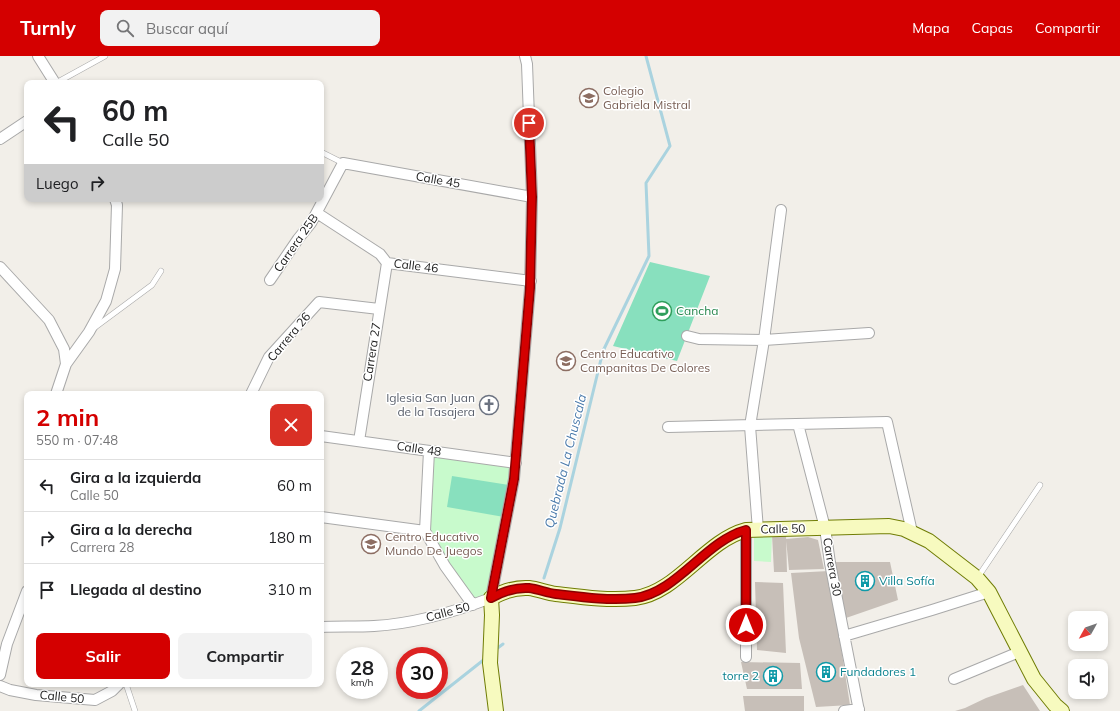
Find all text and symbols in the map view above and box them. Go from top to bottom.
search box [100,10,380,46]
text: Turnly [20,16,76,40]
icon: search [114,17,136,39]
text: Buscar aquí [146,19,228,38]
text: Mapa [912,19,950,37]
text: Capas [972,19,1013,37]
text: Compartir [1035,19,1100,37]
place label: Colegio Gabriela Mistral [603,83,691,112]
school or university icon: Colegio Gabriela Mistral [578,87,600,109]
text: 60 m [102,93,168,128]
icon: left [36,96,88,148]
pin [512,106,546,140]
icon: arrive [518,112,540,134]
text: Calle 50 [102,128,169,151]
street label: Calle 45 [415,168,462,191]
icon: right [86,172,108,194]
text: Luego [36,174,78,193]
street label: Carrera 25B [270,211,321,275]
street label: Calle 46 [393,255,439,276]
sports icon: Cancha [651,300,673,322]
place label: Cancha [676,303,718,318]
street label: Carrera 26 [264,309,313,364]
street label: Carrera 27 [359,321,384,382]
place label: Centro Educativo Campanitas De Colores [580,346,710,375]
school or university icon: Centro Educativo Campanitas De Colores [555,350,577,372]
place label: Iglesia San Juan de la Tasajera [386,390,475,419]
water label: Quebrada La Chuscala [541,392,589,530]
church icon: Iglesia San Juan de la Tasajera [478,394,500,416]
text: 2 min [36,402,99,432]
button: close [270,404,312,446]
text: 550 m · 07:48 [36,432,118,448]
street label: Calle 48 [396,438,442,459]
text: Gira a la izquierda [70,468,201,487]
icon: left [36,475,58,497]
text: 60 m [277,476,312,495]
text: Calle 50 [70,487,119,503]
text: Gira a la derecha [70,520,192,539]
street label: Calle 50 [760,521,806,536]
icon: right [36,527,58,549]
text: 180 m [268,528,312,547]
place label: Centro Educativo Mundo De Juegos [385,529,483,558]
school or university icon: Centro Educativo Mundo De Juegos [360,533,382,555]
street label: Carrera 30 [820,536,845,597]
text: Carrera 28 [70,539,134,555]
building icon: Villa Sofía [854,570,876,592]
place label: Villa Sofía [879,573,935,588]
icon: arrive [36,579,58,601]
text: Llegada al destino [70,580,202,599]
text: 310 m [268,580,312,599]
street label: Calle 50 [424,598,472,625]
position arrow [725,604,767,646]
north arrow [1068,611,1108,651]
map controls [1068,611,1108,699]
button: Salir [36,633,170,679]
button: Compartir [178,633,312,679]
speed limit sign: 30 [396,647,448,699]
text: 28 [350,655,374,680]
button: sound [1068,659,1108,699]
building icon: Fundadores 1 [815,661,837,683]
place label: Fundadores 1 [840,664,916,679]
building icon: torre 2 [762,665,784,687]
place label: torre 2 [723,668,759,683]
text: km/h [351,676,373,689]
street label: Calle 50 [39,687,85,706]

